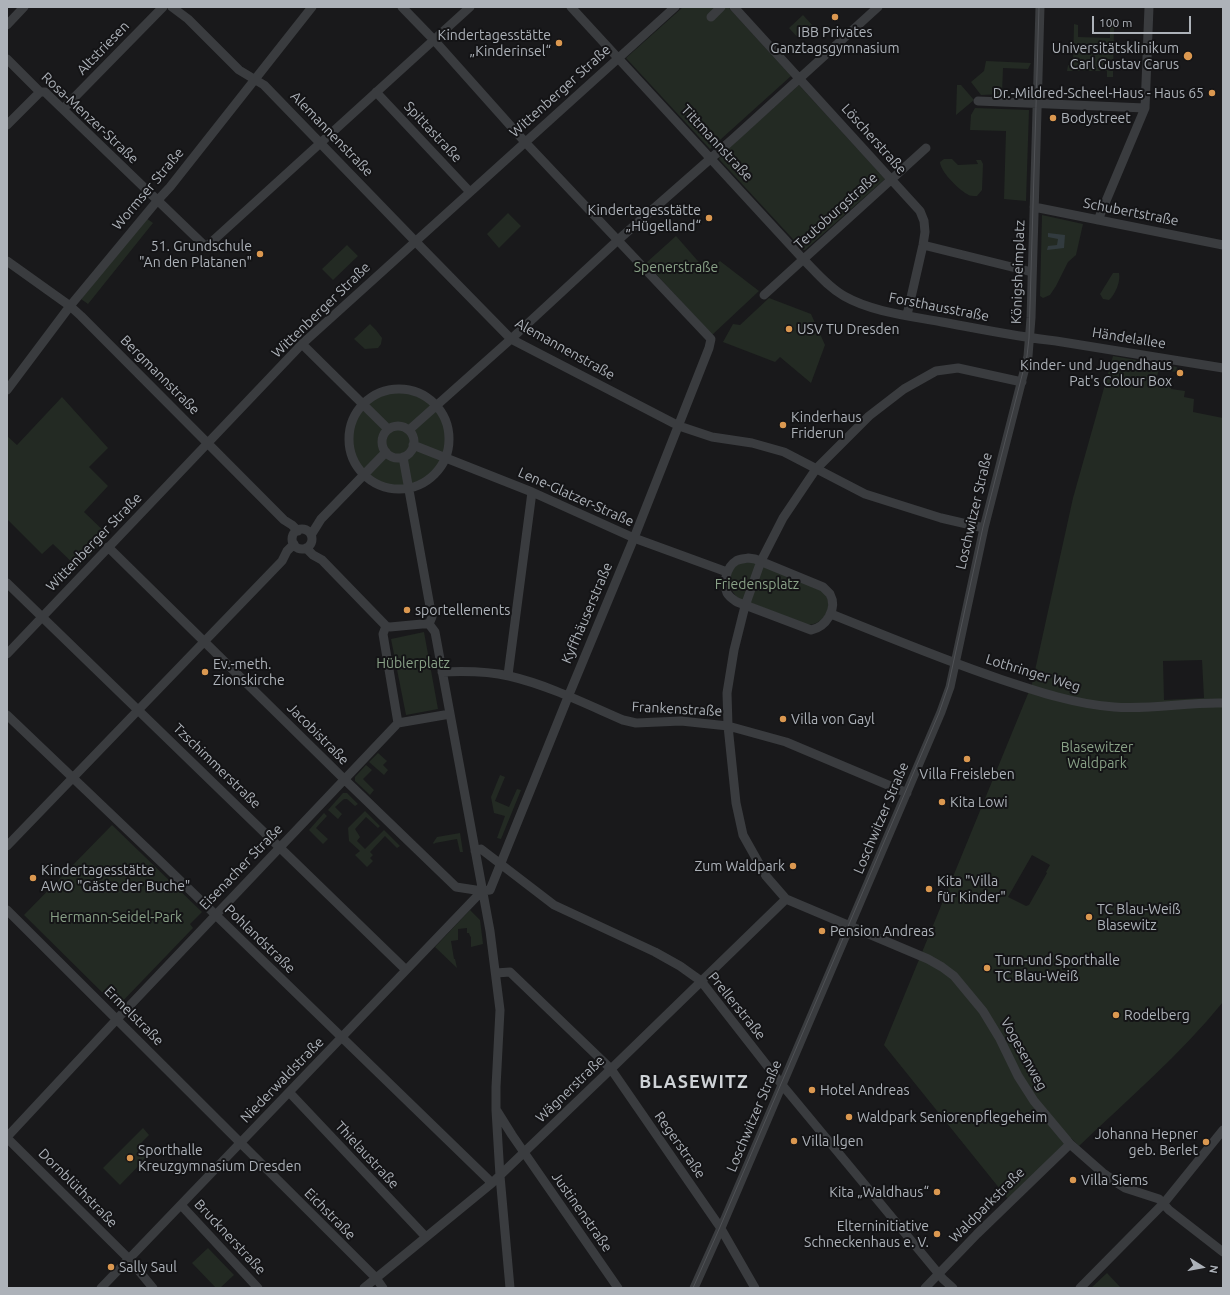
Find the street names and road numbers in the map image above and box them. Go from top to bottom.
street label: Altstriesen [73,18,133,78]
street label: Wittenberger Straße [506,41,614,141]
street label: Rosa-Menzer-Straße [38,69,142,167]
street label: Alemannenstraße [287,88,377,180]
street label: Spittastraße [400,98,466,166]
street label: Löscherstraße [838,100,910,178]
street label: Tittmannstraße [677,101,757,185]
street label: Wormser Straße [109,144,187,234]
street label: Teutoburgstraße [791,169,881,253]
street label: Schubertstraße [1082,195,1180,229]
street label: Königsheimplatz [1008,220,1028,324]
street label: Wittenberger Straße [268,259,374,361]
street label: Forsthausstraße [887,289,991,325]
street label: Alemannenstraße [512,315,618,383]
street label: Händelallee [1091,324,1167,352]
street label: Bergmannstraße [117,332,203,418]
street label: Loschwitzer Straße [952,451,996,571]
street label: Lene-Glatzer-Straße [516,464,636,530]
street label: Wittenberger Straße [43,489,145,595]
street label: Kyffhäuserstraße [558,560,616,666]
street label: Lothringer Weg [984,651,1082,695]
street label: Frankenstraße [631,698,723,720]
street label: Jacobistraße [284,700,352,768]
street label: Tzschimmerstraße [170,720,264,812]
street label: Loschwitzer Straße [850,760,912,876]
street label: Eisenacher Straße [196,821,286,913]
street label: Pohlandstraße [221,901,299,977]
street label: Prellerstraße [705,969,769,1043]
street label: Ermelstraße [101,983,167,1049]
street label: Vogesenweg [997,1015,1051,1093]
street label: Niederwaldstraße [237,1034,327,1126]
street label: Wägnerstraße [532,1052,608,1126]
street label: Loschwitzer Straße [723,1058,785,1174]
street label: Regerstraße [651,1108,709,1182]
street label: Thielaustraße [332,1118,402,1192]
street label: Dornblüthstraße [35,1145,121,1231]
street label: Waldparkstraße [946,1164,1028,1246]
street label: Justinenstraße [548,1169,616,1255]
street label: Eichstraße [301,1185,359,1243]
street label: Brucknerstraße [191,1196,269,1278]

